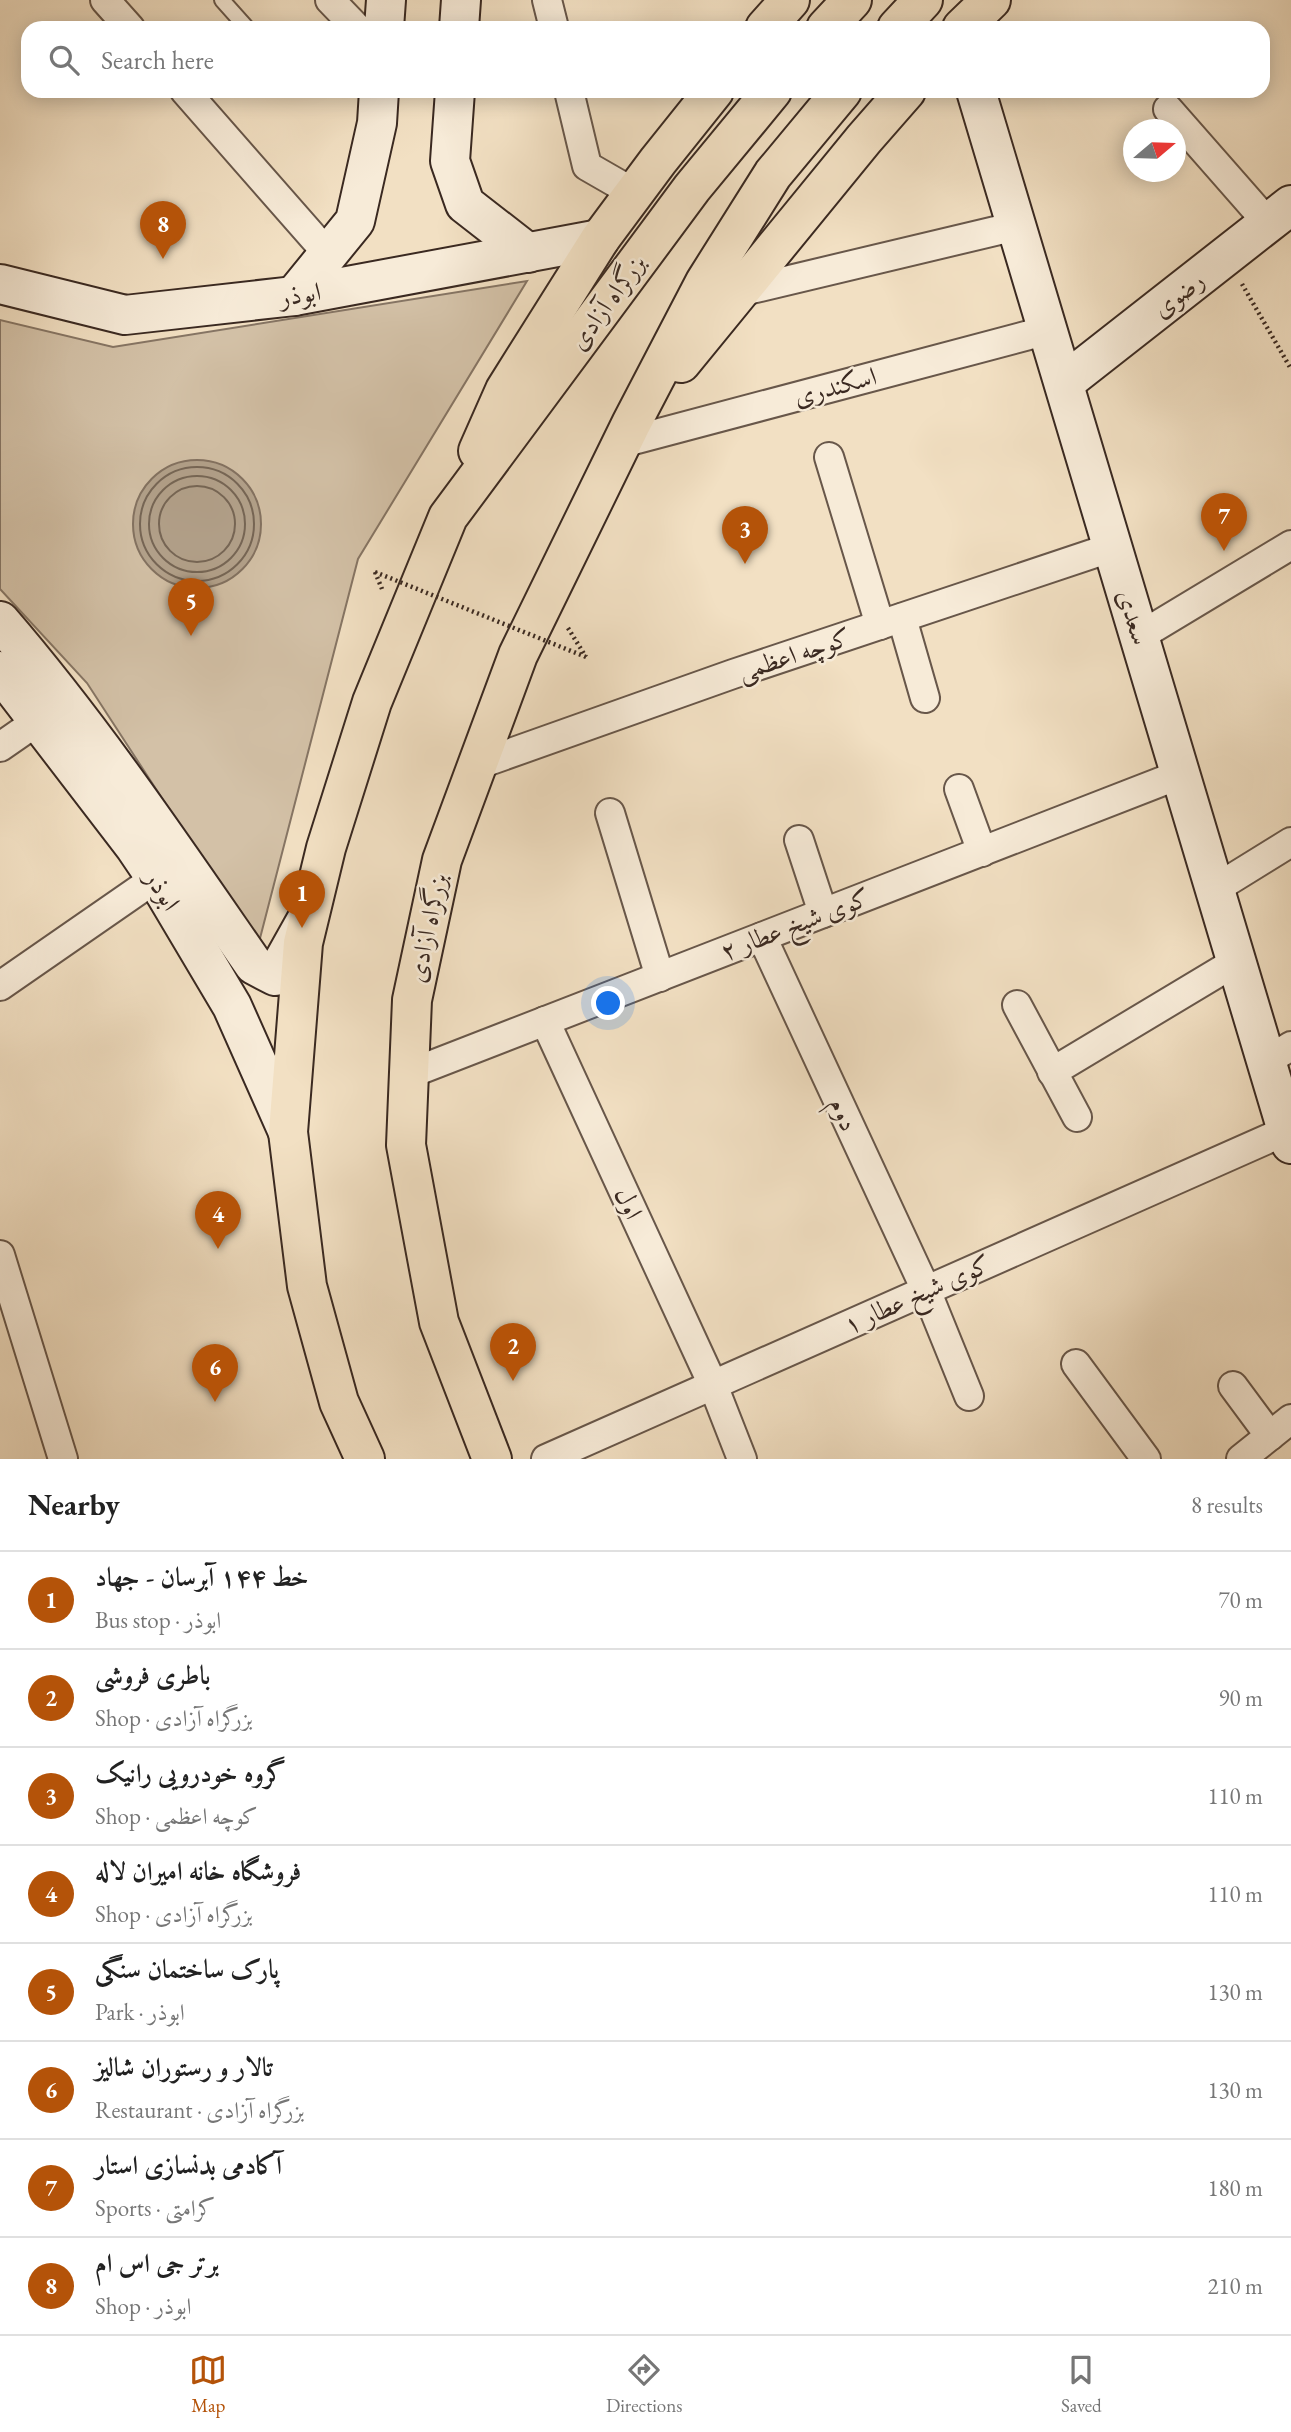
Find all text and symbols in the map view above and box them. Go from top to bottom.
search box [21,21,1270,98]
icon: search [45,41,83,79]
text: Search here [101,43,214,77]
north arrow [1123,119,1186,182]
pin: 8 [140,201,186,259]
street label: بزرگراه آزادی [561,247,654,357]
street label: رضوی [1145,263,1211,325]
street label: ابوذر [274,274,323,315]
street label: اسکندری [790,359,880,413]
pin: 7 [1201,493,1247,551]
pin: 3 [722,506,768,564]
pin: 5 [168,578,214,636]
street label: سعدی [1109,585,1159,649]
street label: کوچه اعظمی [733,620,855,689]
street label: ابوذر [136,861,188,917]
pin: 1 [279,870,325,928]
street label: بزرگراه آزادی [399,870,455,986]
street label: کوی شیخ عطار ۲ [715,880,877,975]
your location [591,986,625,1020]
street label: دوم [816,1091,867,1139]
street label: اول [607,1181,651,1225]
pin: 4 [195,1191,241,1249]
street label: کوی شیخ عطار ۱ [838,1246,999,1348]
pin: 2 [490,1323,536,1381]
pin: 6 [192,1344,238,1402]
text: Nearby [28,1485,120,1524]
text: 8 results [1191,1490,1263,1520]
text: خط ۱۴۴ آبرسان - جهاد [95,1560,309,1594]
text: 1 [45,1585,57,1615]
text: 70 m [1218,1585,1263,1615]
text: Bus stop · ابوذر [95,1605,221,1635]
text: باطری فروشی [95,1658,211,1692]
text: 2 [45,1683,57,1713]
text: 90 m [1218,1683,1263,1713]
text: Shop · بزرگراه آزادی [95,1703,253,1733]
text: گروه خودرویی رانیک [95,1756,286,1790]
text: 3 [45,1781,57,1811]
text: 110 m [1207,1781,1263,1811]
text: Shop · کوچه اعظمی [95,1801,258,1831]
text: فروشگاه خانه امیران لاله [95,1854,301,1888]
text: 4 [45,1879,57,1909]
text: 110 m [1207,1879,1263,1909]
text: Shop · بزرگراه آزادی [95,1899,253,1929]
text: پارک ساختمان سنگی [95,1952,279,1986]
text: 5 [45,1977,57,2007]
text: 130 m [1207,1977,1263,2007]
text: Park · ابوذر [95,1997,185,2027]
text: تالار و رستوران شالیز [95,2050,273,2084]
text: 6 [45,2075,57,2105]
text: 130 m [1207,2075,1263,2105]
text: Restaurant · بزرگراه آزادی [95,2095,304,2125]
text: آکادمی بدنسازی استار [95,2148,282,2182]
text: 7 [45,2173,57,2203]
text: 180 m [1207,2173,1263,2203]
text: Sports · کرامتی [95,2193,215,2223]
text: برتر جی اس ام [95,2246,219,2280]
text: 8 [45,2271,57,2301]
text: 210 m [1207,2271,1263,2301]
text: Shop · ابوذر [95,2291,192,2321]
tab: Map [189,2351,227,2418]
tab: Directions [606,2351,682,2418]
tab: Saved [1061,2351,1102,2418]

